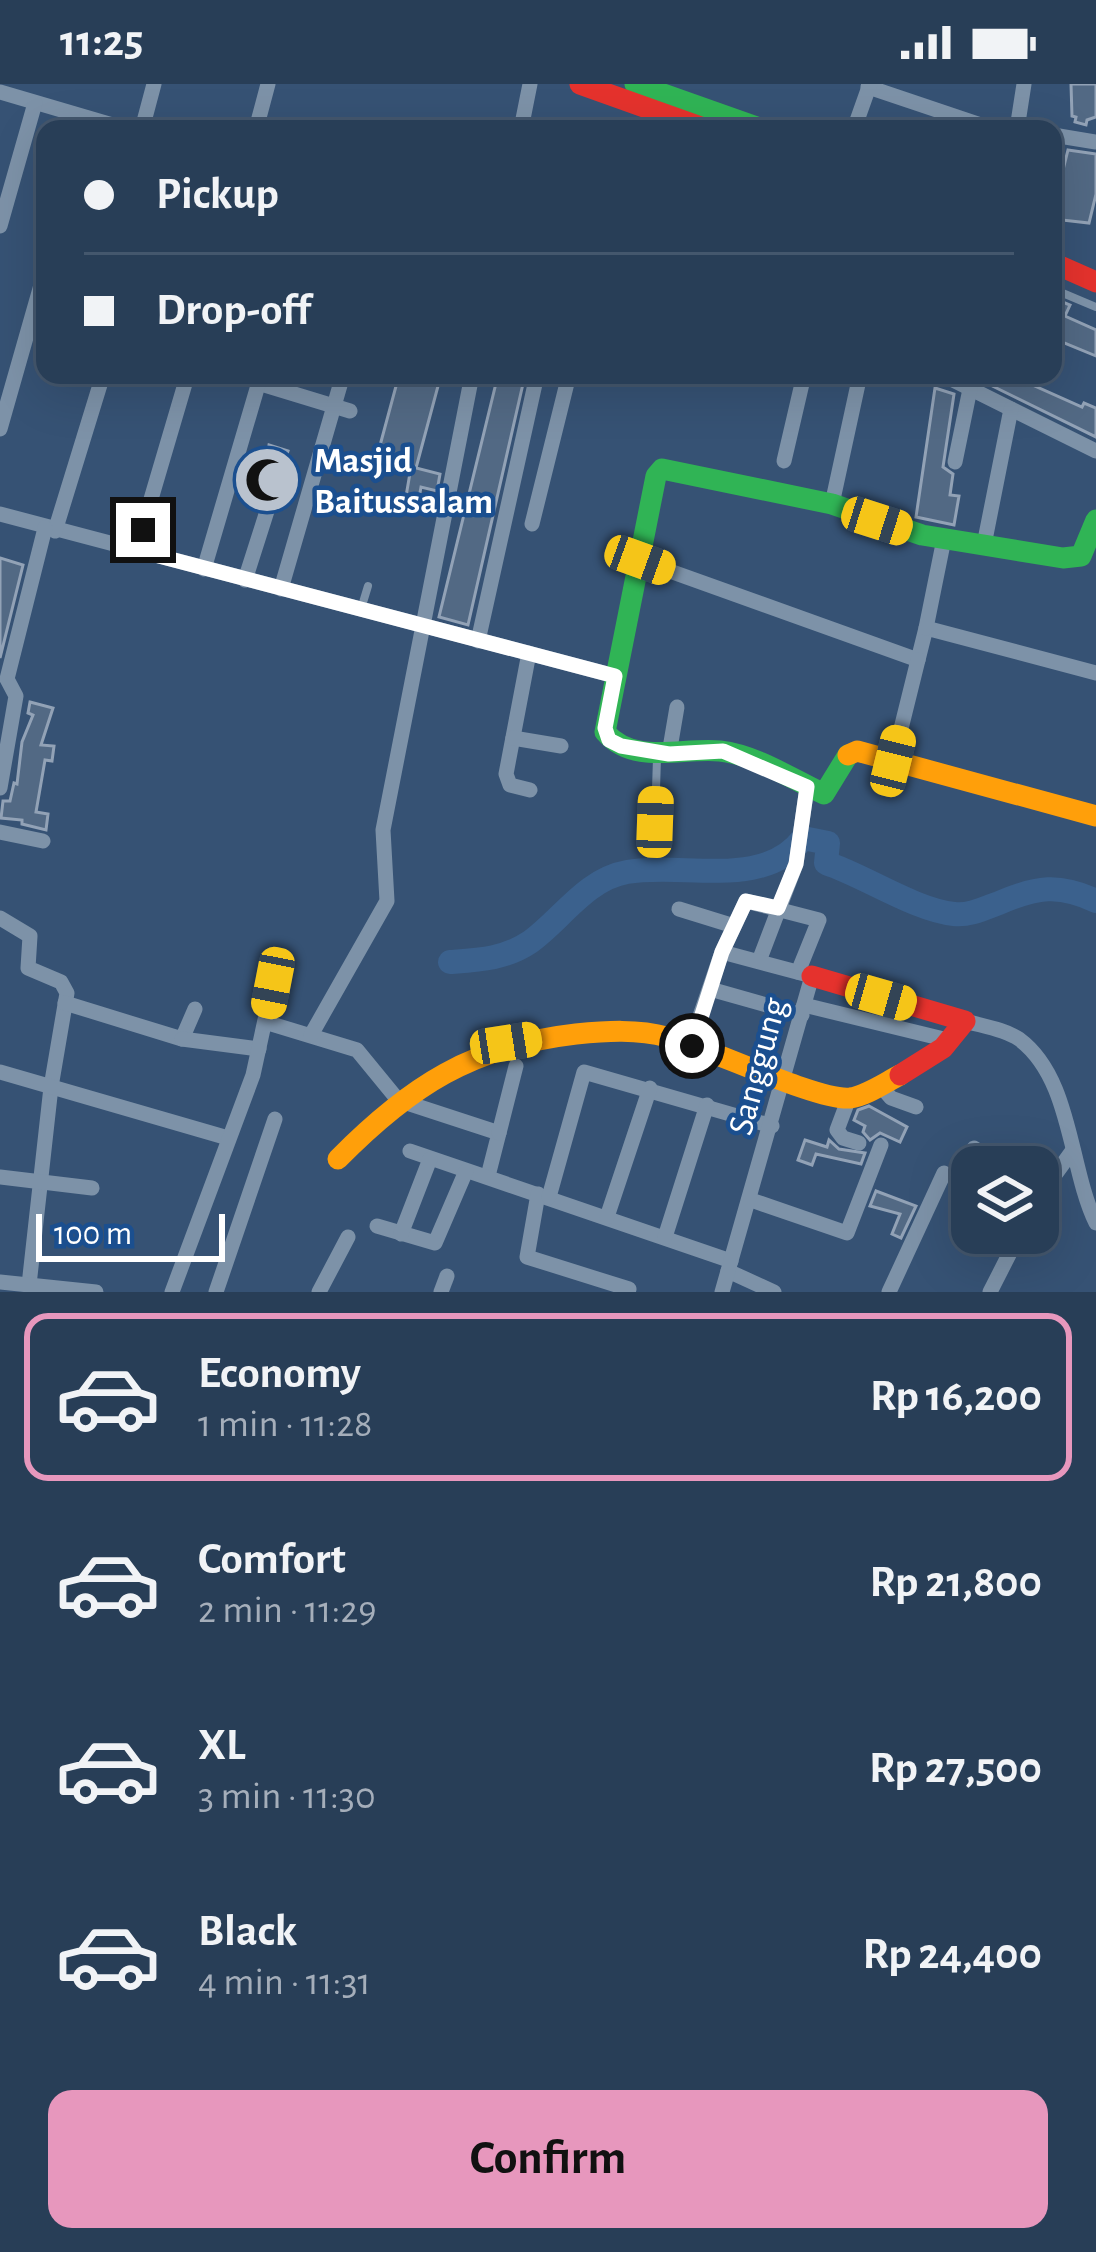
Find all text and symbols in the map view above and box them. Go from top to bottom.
text: 11:25 [60,19,143,64]
text: Pickup [156,172,279,217]
text: Drop-off [156,288,311,333]
place label: Masjid Baitussalam [314,443,493,520]
mosque icon: Masjid Baitussalam [232,445,302,515]
car [837,493,917,549]
route end [116,503,170,557]
car [600,531,680,589]
car [867,722,919,800]
car [636,785,674,859]
car [248,944,298,1022]
car [841,970,921,1024]
street label: Sanggung [722,994,794,1139]
route start [665,1019,719,1073]
car [468,1020,544,1066]
map controls [951,1146,1059,1254]
button: layers [951,1146,1059,1254]
scale bar [36,1208,225,1261]
text: 100 m [54,1218,132,1251]
icon: car [54,1343,162,1451]
text: Economy [198,1351,361,1396]
text: Rp 16,200 [870,1374,1042,1419]
text: 1 min · 11:28 [198,1405,372,1444]
icon: car [54,1529,162,1637]
text: Comfort [198,1537,346,1582]
text: Rp 21,800 [869,1560,1042,1605]
text: 2 min · 11:29 [198,1591,377,1630]
icon: car [54,1715,162,1823]
text: XL [198,1723,246,1768]
text: Rp 27,500 [869,1746,1042,1791]
text: 3 min · 11:30 [198,1777,376,1816]
icon: car [54,1901,162,2009]
text: Black [198,1909,297,1954]
text: Rp 24,400 [863,1932,1042,1977]
text: 4 min · 11:31 [198,1963,371,2002]
button: Confirm [48,2090,1048,2228]

